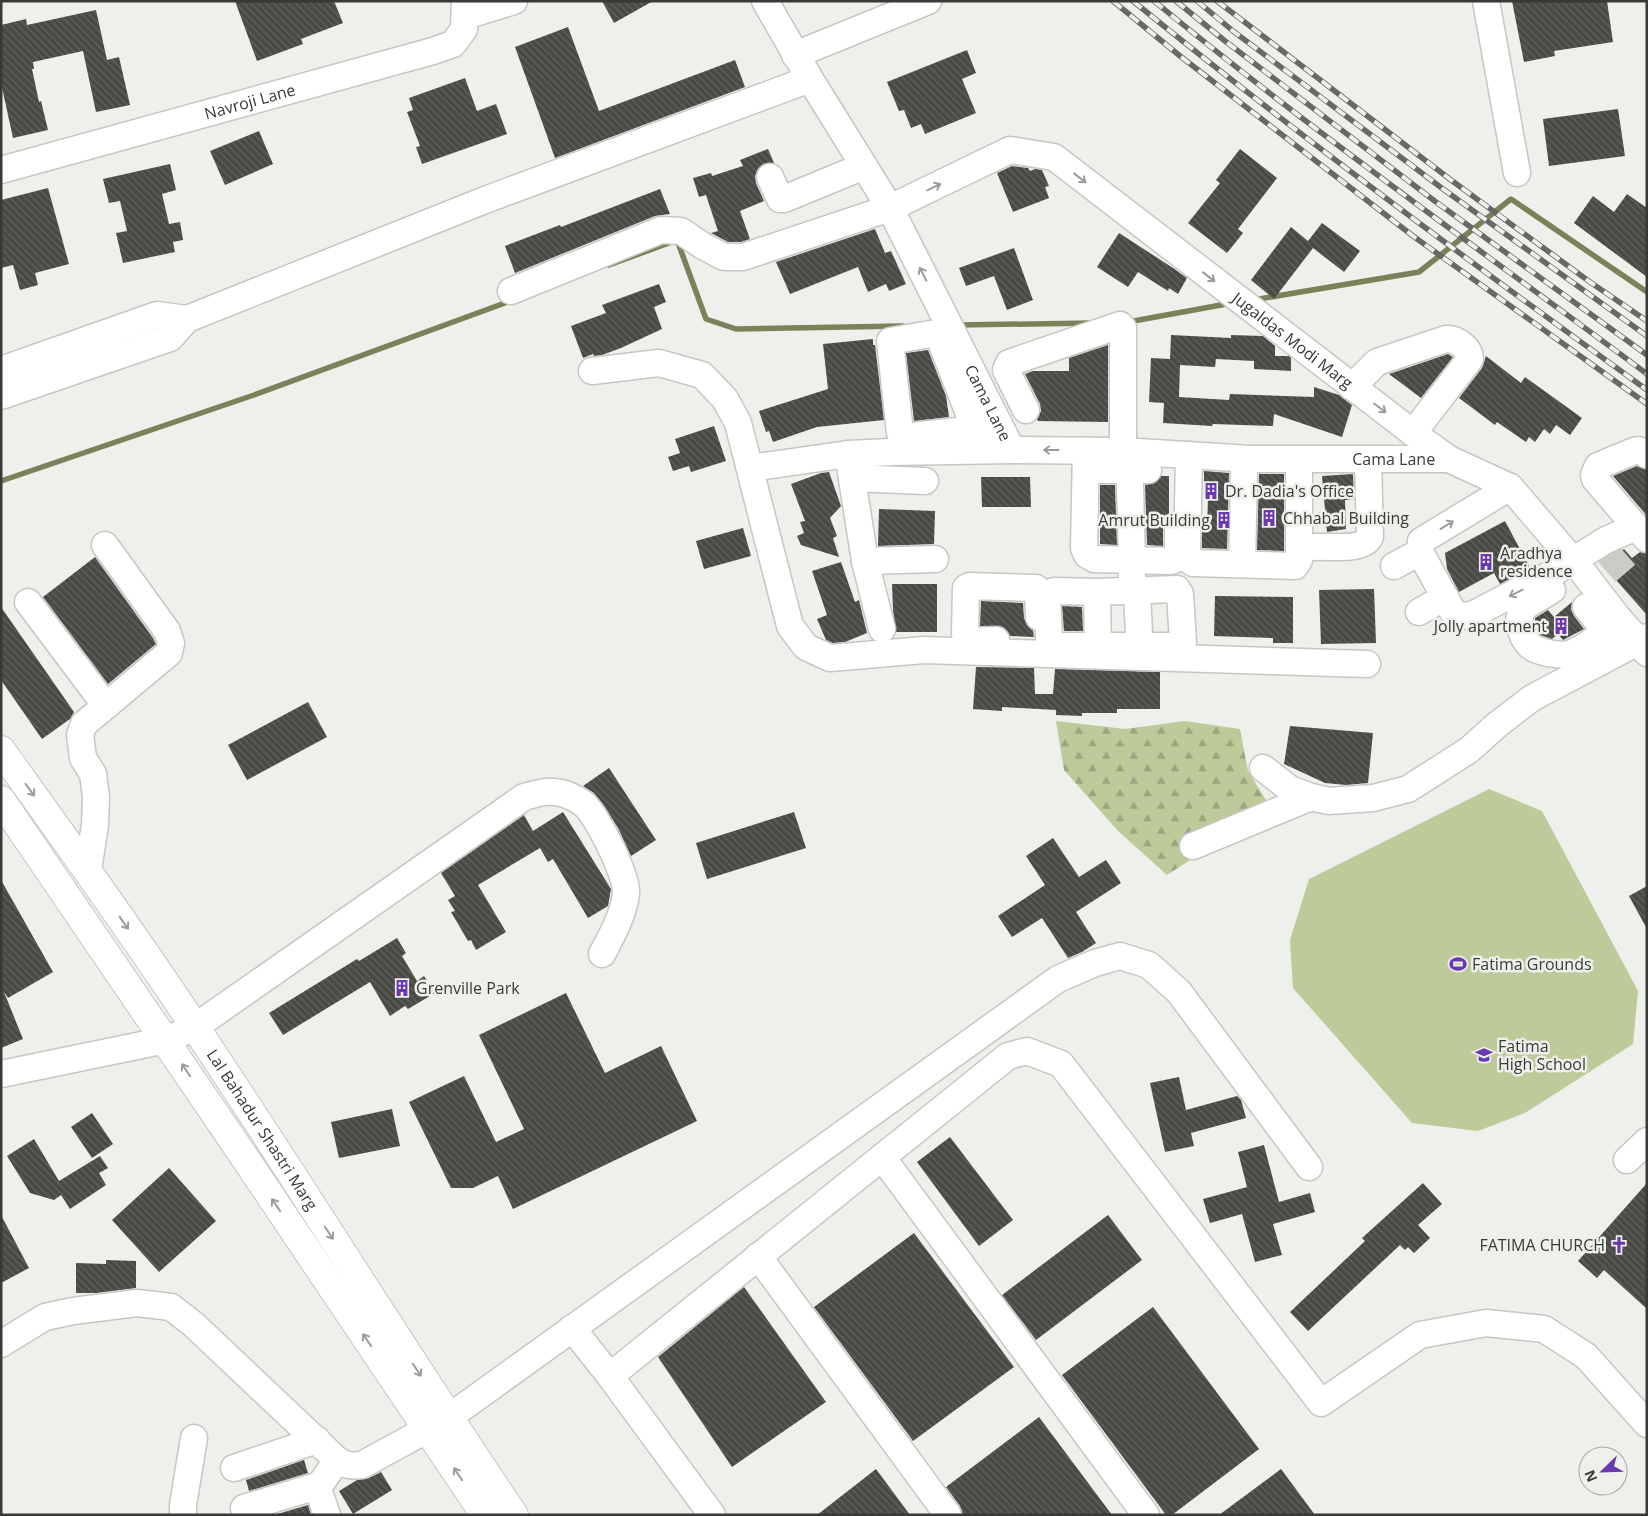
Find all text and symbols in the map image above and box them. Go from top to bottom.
street label: Navroji Lane [202,78,298,124]
one-way arrow [1073,172,1086,183]
one-way arrow [926,181,941,191]
one-way arrow [918,267,927,282]
one-way arrow [1202,272,1216,282]
street label: Jugaldas Modi Marg [1226,286,1358,394]
street label: Cama Lane [960,361,1017,445]
one-way arrow [1373,403,1387,413]
one-way arrow [1043,445,1059,455]
street label: Cama Lane [1352,448,1435,470]
place label: Dr. Dadia's Office [1225,480,1354,502]
building icon: Dr. Dadia's Office [1201,481,1221,501]
place label: Chhabal Building [1283,507,1409,529]
building icon: Chhabal Building [1259,508,1279,528]
place label: Amrut Building [1098,509,1210,531]
building icon: Amrut Building [1214,510,1234,530]
one-way arrow [1440,519,1454,529]
place label: Aradhya residence [1500,542,1572,582]
building icon: Aradhya residence [1476,552,1496,572]
one-way arrow [1508,588,1523,598]
place label: Jolly apartment [1432,615,1547,637]
building icon: Jolly apartment [1551,616,1571,636]
one-way arrow [25,783,35,797]
one-way arrow [119,915,129,929]
place label: Fatima Grounds [1472,953,1592,975]
sports icon: Fatima Grounds [1448,954,1468,974]
place label: Grenville Park [416,977,520,999]
building icon: Grenville Park [392,978,412,998]
place label: Fatima High School [1498,1035,1586,1075]
street label: Lal Bahadur Shastri Marg [202,1045,323,1214]
school or university icon: Fatima High School [1474,1045,1494,1065]
one-way arrow [181,1063,191,1077]
one-way arrow [271,1199,281,1213]
one-way arrow [324,1226,334,1240]
place label: FATIMA CHURCH [1479,1234,1605,1256]
church icon: FATIMA CHURCH [1609,1235,1629,1255]
one-way arrow [362,1333,372,1347]
one-way arrow [412,1362,422,1376]
north arrow [1578,1446,1628,1496]
text: N [1580,1467,1602,1485]
one-way arrow [453,1468,463,1482]

